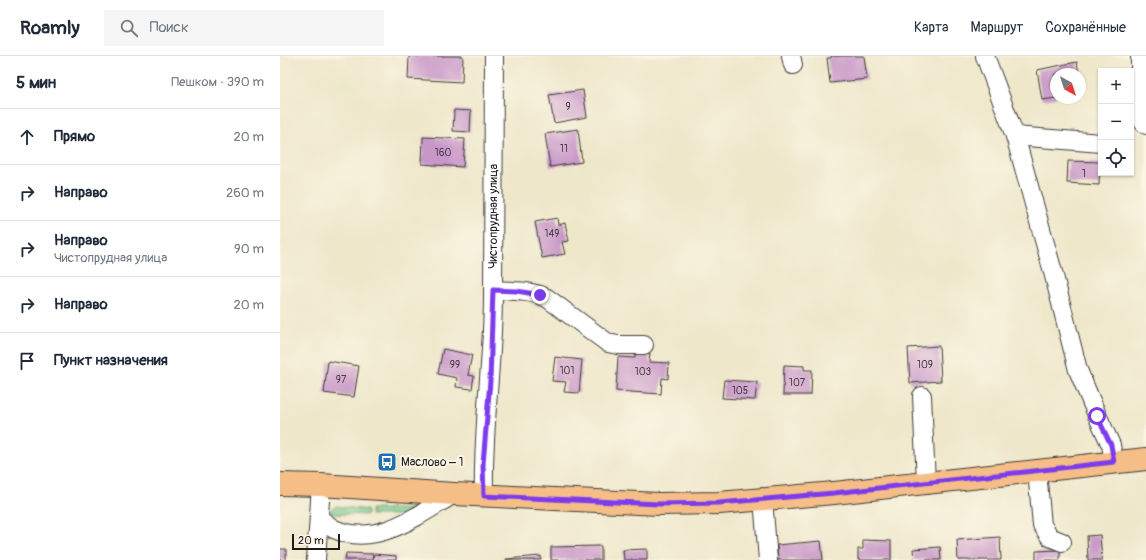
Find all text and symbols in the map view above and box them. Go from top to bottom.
search box [104,10,384,46]
text: Roamly [20,16,80,40]
icon: search [118,17,140,39]
text: Поиск [150,18,189,37]
text: Карта [914,19,949,36]
text: Маршрут [971,19,1023,36]
text: Сохранённые [1045,19,1126,36]
north arrow [1050,68,1086,104]
map controls [1098,68,1134,176]
button: + [1098,68,1134,104]
text: 5 мин [16,72,56,93]
text: Пешком · 390 m [171,74,264,90]
house number: 9 [565,101,571,113]
button: − [1098,104,1134,140]
icon: ahead [16,126,38,148]
text: Прямо [54,127,95,146]
text: 20 m [233,129,264,145]
button: locate [1098,140,1134,176]
house number: 11 [560,143,568,155]
house number: 160 [435,147,451,159]
street label: Чистопрудная улица [486,163,501,269]
house number: 1 [1082,168,1086,180]
icon: right [16,182,38,204]
text: Направо [54,183,108,202]
text: 260 m [226,185,264,201]
house number: 149 [545,228,559,240]
text: Направо [54,231,108,250]
icon: right [16,238,38,260]
text: 90 m [234,241,264,257]
text: Чистопрудная улица [54,250,167,266]
route end [531,286,549,304]
icon: right [16,294,38,316]
text: Направо [54,295,108,314]
text: 20 m [233,297,264,313]
icon: arrive [16,350,38,372]
text: Пункт назначения [54,351,168,370]
house number: 99 [450,359,460,371]
house number: 109 [917,359,933,371]
house number: 101 [560,365,574,377]
house number: 103 [635,366,652,378]
house number: 97 [336,374,347,386]
house number: 107 [789,377,806,389]
house number: 105 [732,385,748,397]
route start [1088,407,1106,425]
bus stop icon: Маслово – 1 [376,451,398,473]
place label: Маслово – 1 [401,455,463,470]
scale bar [292,532,340,551]
text: 20 m [298,534,324,547]

